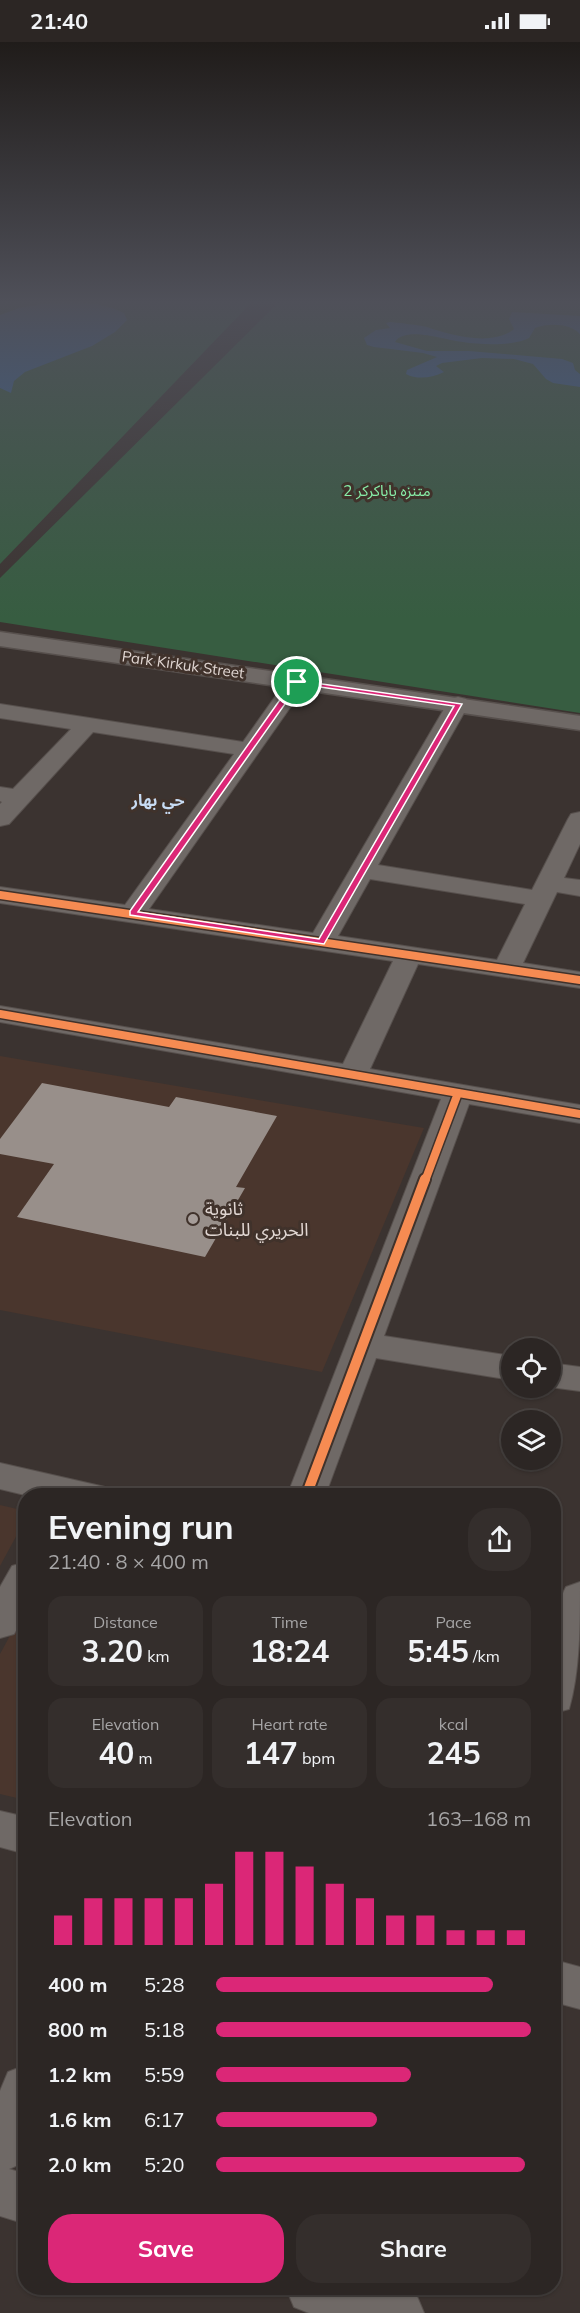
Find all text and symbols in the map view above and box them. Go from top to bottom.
text: 21:40 [30,7,88,35]
park label: متنزه باباكركر 2 [343,481,431,500]
street label: Park Kirkuk Street [121,647,246,683]
pin [271,656,322,707]
icon: arrive [280,665,313,698]
district label: حي بهار [130,790,185,814]
place label: ثانوية الحريري للبنات [205,1197,308,1243]
marker: ثانوية الحريري للبنات [186,1212,200,1226]
map controls [501,1338,561,1470]
button: locate [501,1338,561,1398]
button: layers [501,1410,561,1470]
text: Evening run [48,1506,234,1547]
button: share [468,1508,531,1571]
text: 21:40 · 8 × 400 m [48,1549,209,1574]
text: Distance [93,1612,158,1632]
text: Time [271,1612,308,1632]
text: Pace [435,1612,472,1632]
text: 3.20 [82,1632,143,1670]
text: 18:24 [250,1632,329,1670]
text: 5:45 [407,1632,469,1670]
text: km [143,1646,169,1666]
text: /km [469,1646,500,1666]
text: Elevation [92,1714,159,1734]
text: Heart rate [251,1714,328,1734]
text: kcal [439,1714,468,1734]
text: 40 [98,1734,134,1772]
text: 147 [244,1734,298,1772]
text: 245 [427,1734,481,1772]
text: m [134,1748,153,1768]
text: bpm [298,1748,335,1768]
text: Elevation [48,1806,133,1831]
text: 163–168 m [426,1806,531,1831]
text: 400 m [48,1972,107,1997]
text: 5:28 [144,1972,185,1997]
text: 800 m [48,2017,107,2042]
text: 5:18 [144,2017,185,2042]
text: 1.2 km [48,2062,111,2087]
text: 5:59 [144,2062,185,2087]
text: 1.6 km [48,2107,111,2132]
text: 6:17 [144,2107,185,2132]
text: 2.0 km [48,2152,111,2177]
text: 5:20 [144,2152,185,2177]
button: Save [48,2214,284,2283]
button: Share [296,2214,531,2283]

